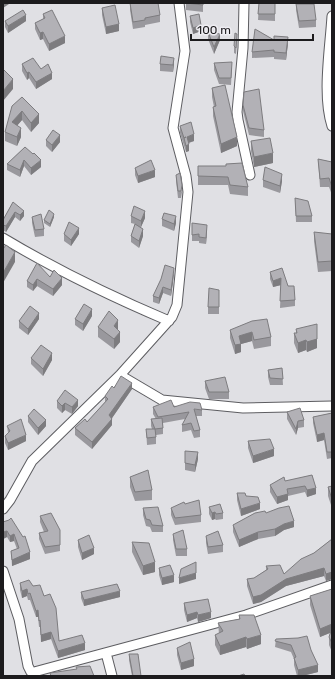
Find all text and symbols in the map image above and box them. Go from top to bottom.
scale bar [191,16,313,42]
text: 100 m [197,23,231,37]

